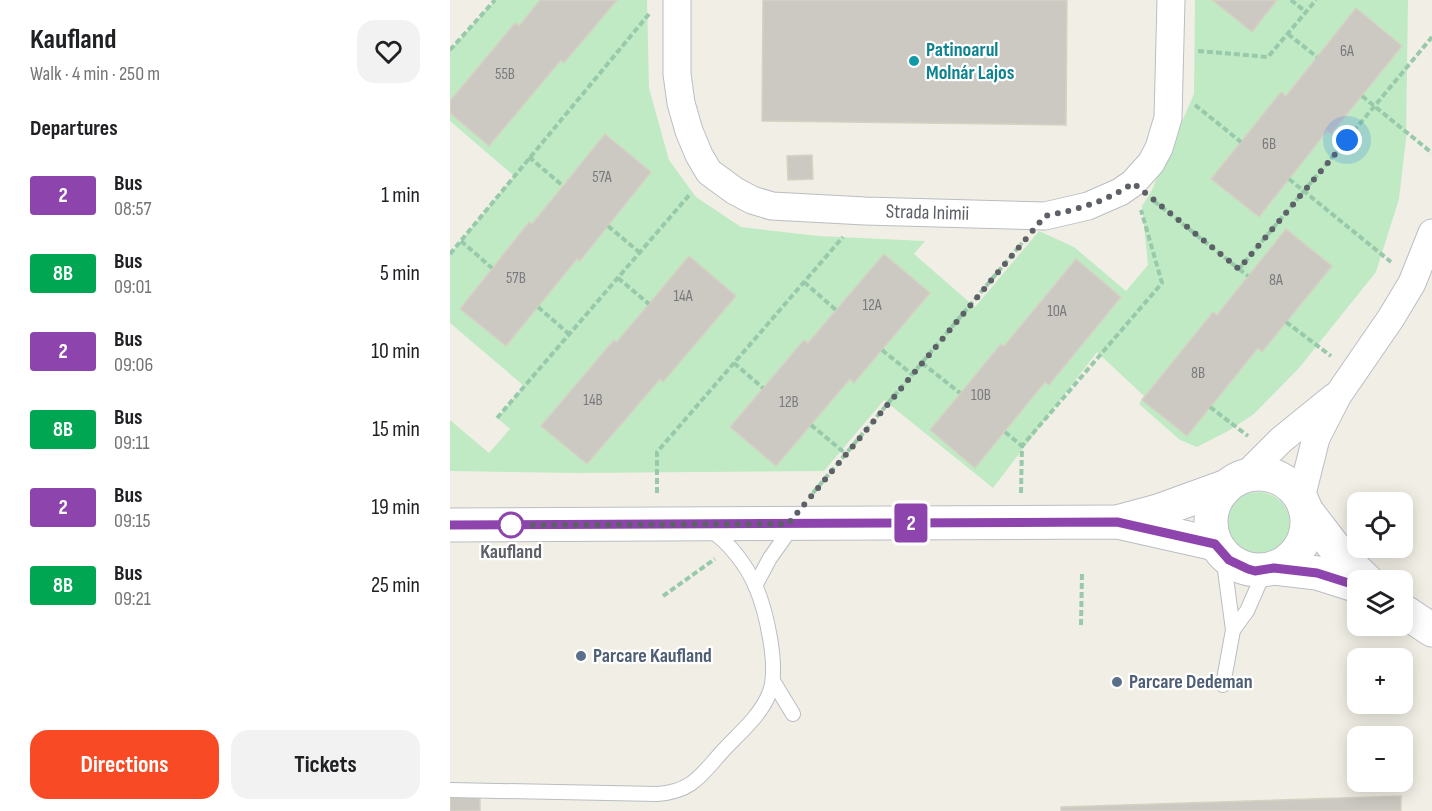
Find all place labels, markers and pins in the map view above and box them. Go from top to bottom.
place label: Patinoarul Molnár Lajos [926,38,1015,85]
marker: Patinoarul Molnár Lajos [907,54,921,68]
marker: Kaufland [498,512,524,538]
place label: Kaufland [480,540,542,564]
place label: Parcare Kaufland [593,644,712,668]
marker: Parcare Kaufland [574,649,588,663]
place label: Parcare Dedeman [1129,670,1253,694]
marker: Parcare Dedeman [1110,675,1124,689]

